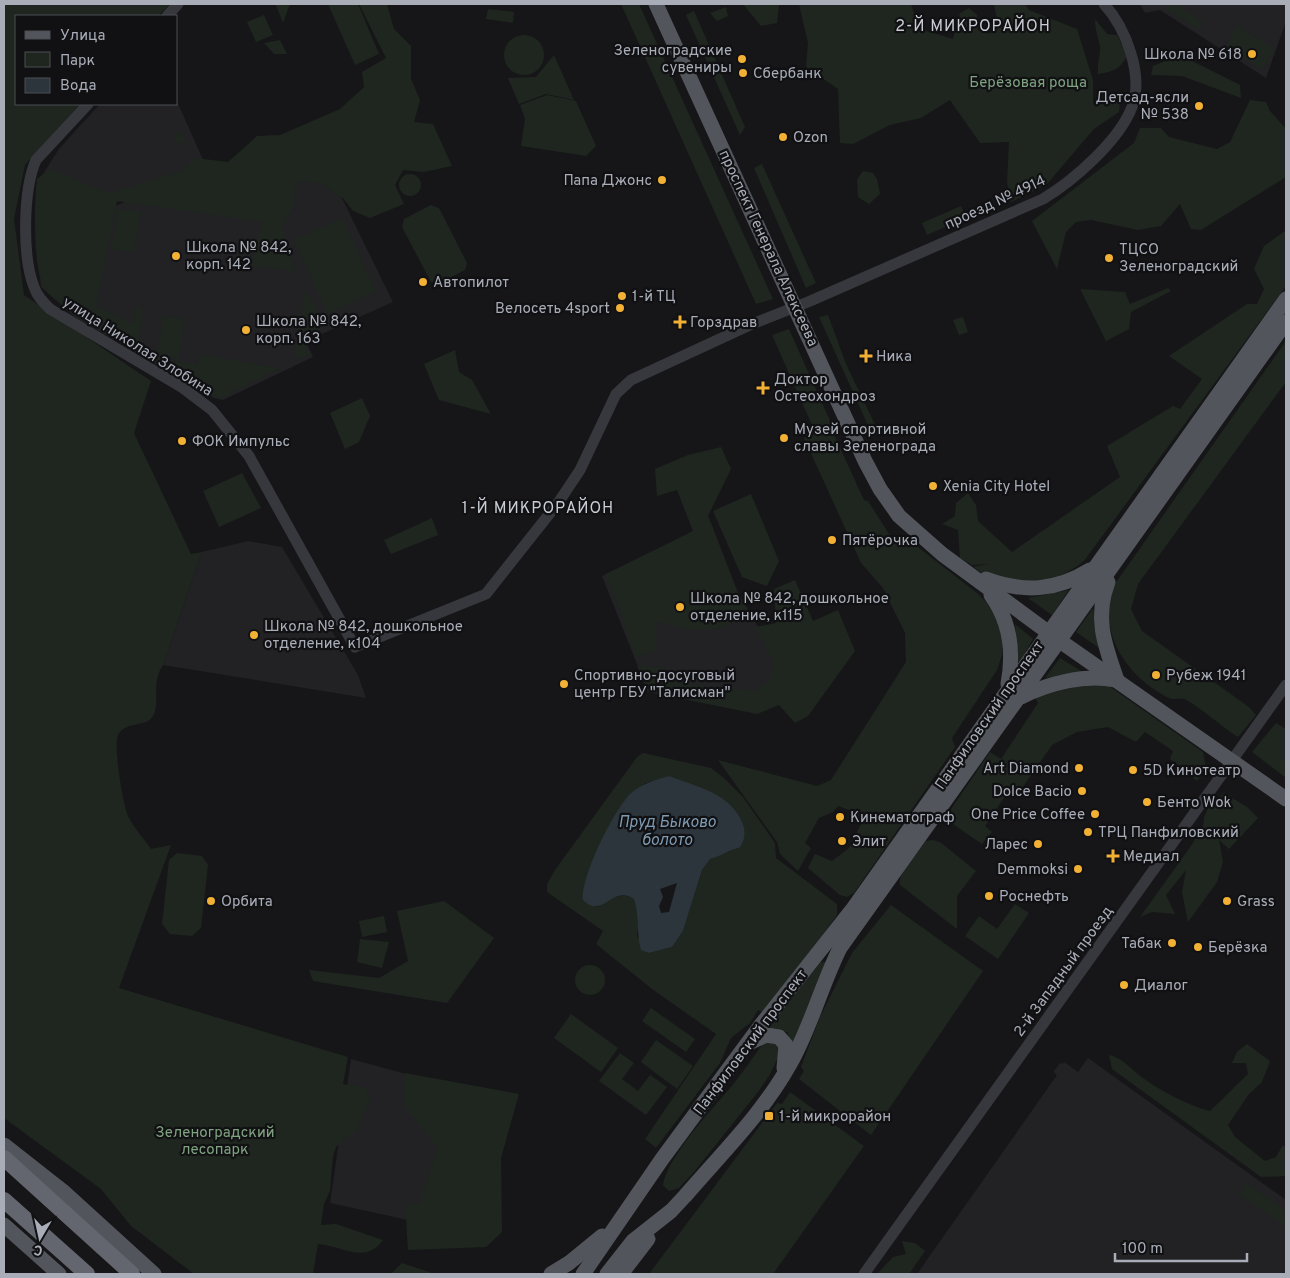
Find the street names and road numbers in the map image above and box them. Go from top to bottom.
street label: проспект Генерала Алексеева [714,147,822,350]
street label: проезд № 4914 [942,172,1049,235]
street label: улица Николая Злобина [59,293,216,401]
street label: Панфиловский проспект [932,638,1049,794]
street label: 2-й Западный проезд [1010,903,1118,1041]
street label: Панфиловский проспект [690,966,812,1119]

